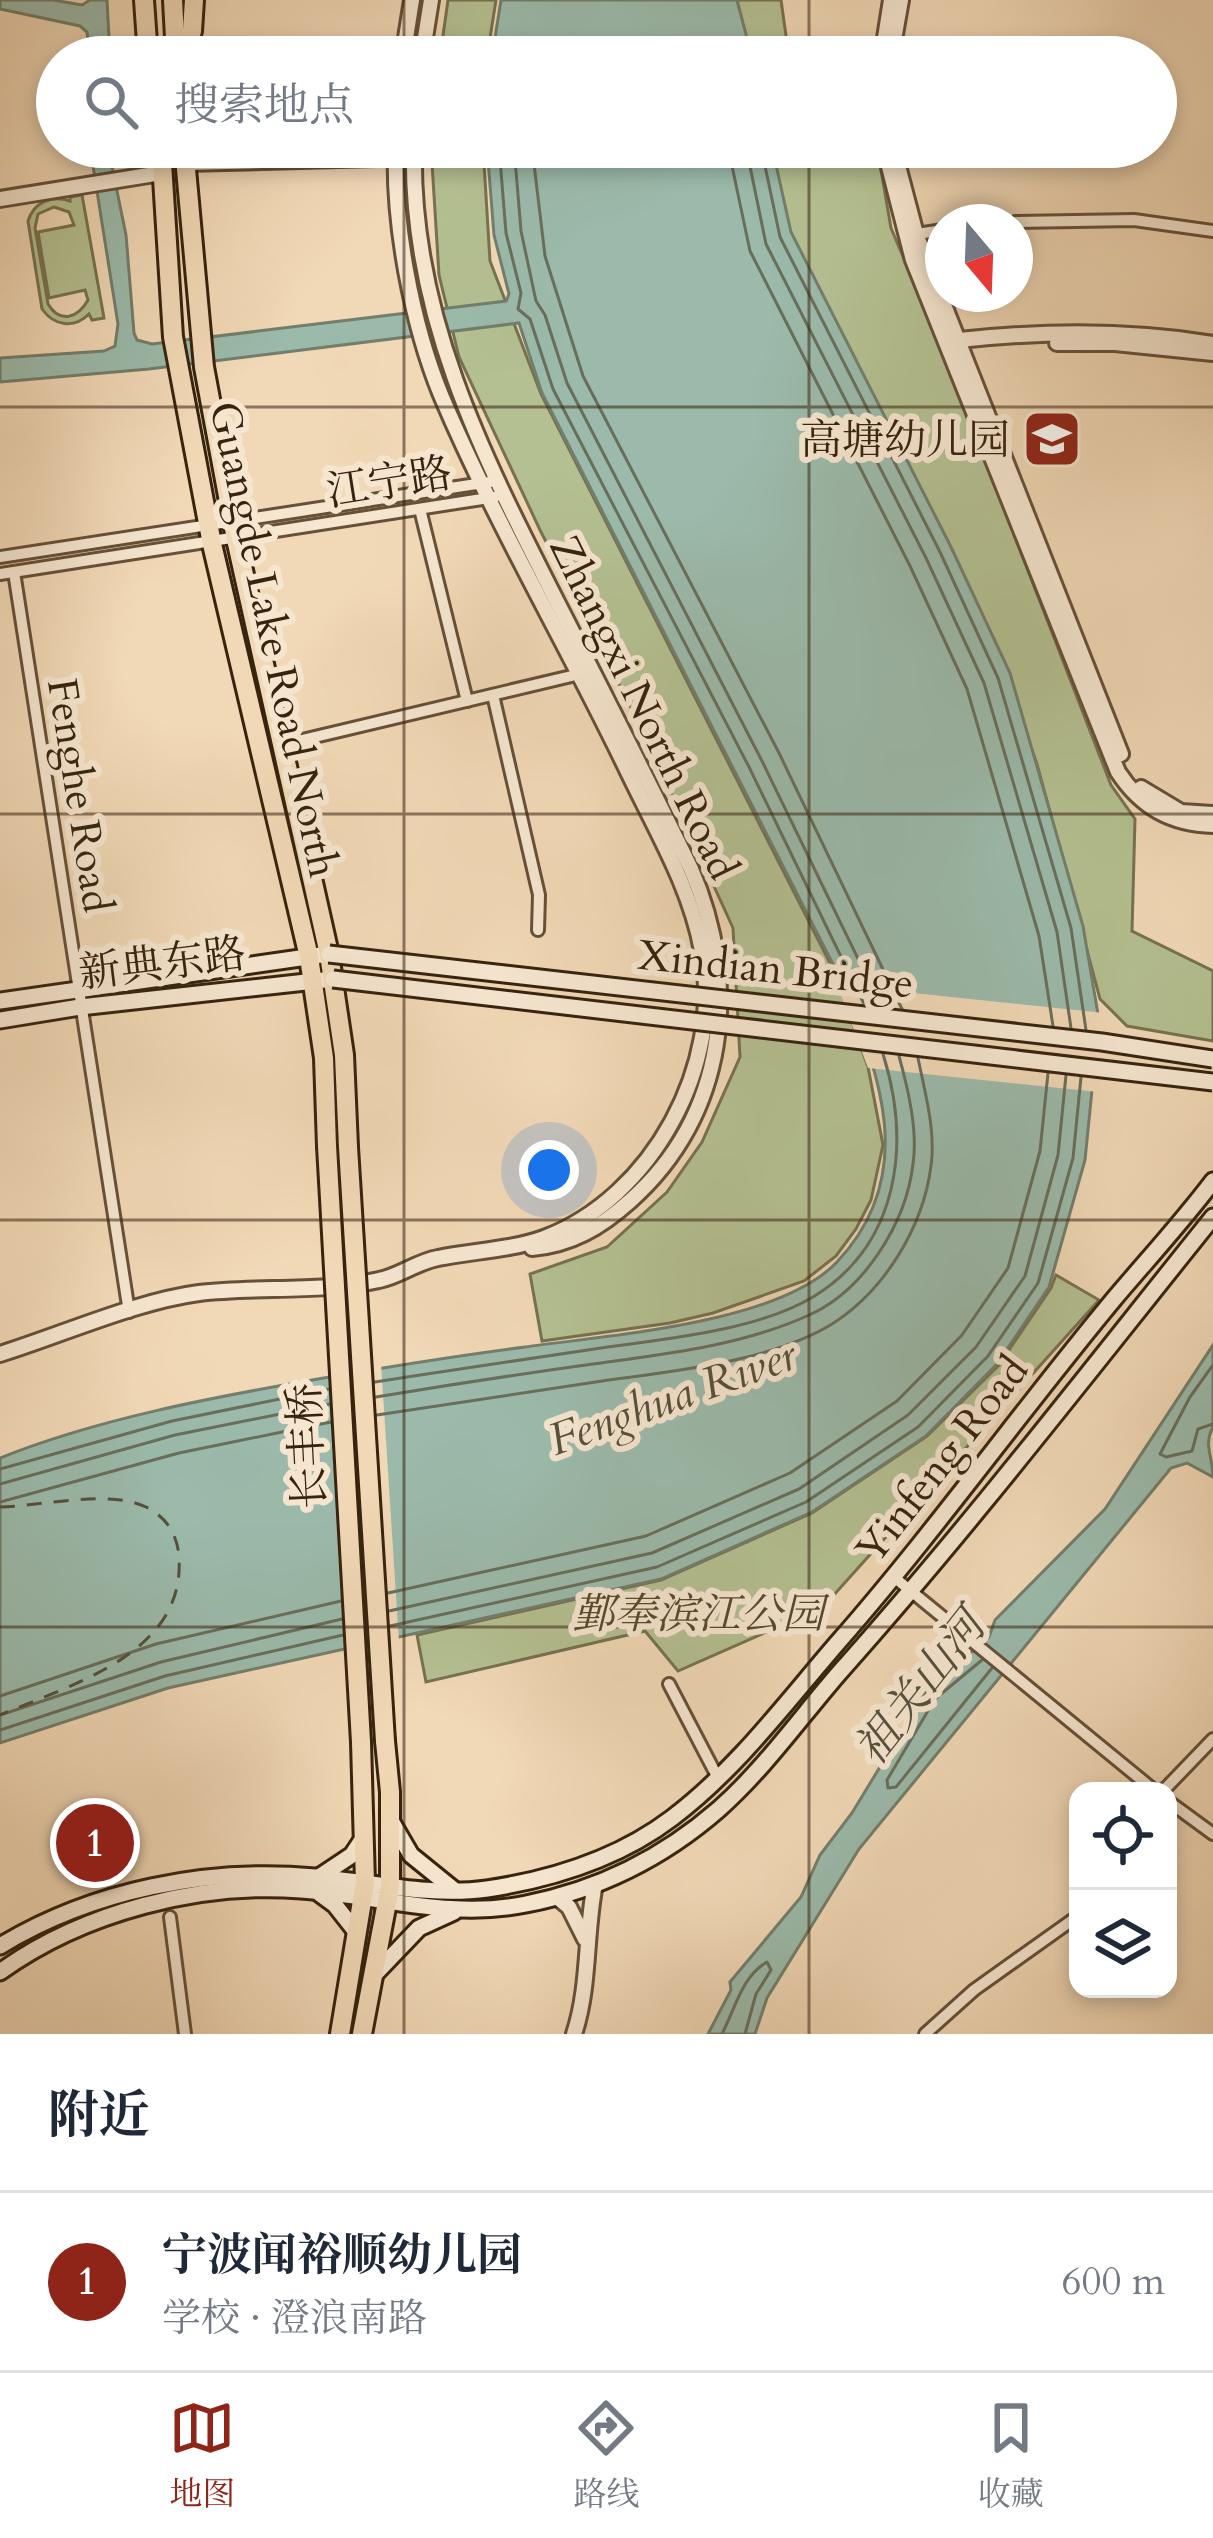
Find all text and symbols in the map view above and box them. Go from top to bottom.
search box [36,36,1177,168]
icon: search [78,69,144,135]
text: 搜索地点 [174,75,354,136]
north arrow [925,204,1033,312]
street label: Guangde Lake Road North [195,396,352,882]
school or university icon: 高塘幼儿园 [1021,408,1083,470]
place label: 高塘幼儿园 [800,412,1010,469]
street label: 江宁路 [323,444,456,520]
street label: Zhangxi North Road [536,526,752,889]
street label: Fenghe Road [33,674,126,916]
street label: 新典东路 [75,925,249,1002]
street label: Xindian Bridge [635,927,916,1012]
your location [519,1140,579,1200]
water label: Fenghua Rıver [540,1324,806,1470]
street label: Yinfeng Road [843,1344,1042,1576]
street label: 长丰桥 [276,1382,339,1510]
park label: 鄞奉滨江公园 [572,1586,830,1643]
water label: 祖关山河 [841,1593,1004,1778]
map controls [1069,1782,1177,1998]
button: locate [1069,1782,1177,1890]
pin: 1 [56,1798,134,1888]
button: layers [1069,1890,1177,1998]
text: 附近 [48,2081,150,2151]
text: 宁波闻裕顺幼儿园 [162,2225,522,2286]
text: 1 [77,2255,97,2308]
text: 600 m [1062,2255,1165,2308]
text: 学校 · 澄浪南路 [162,2292,427,2345]
tab: 地图 [169,2395,235,2517]
tab: 路线 [573,2395,639,2517]
tab: 收藏 [978,2395,1044,2517]

